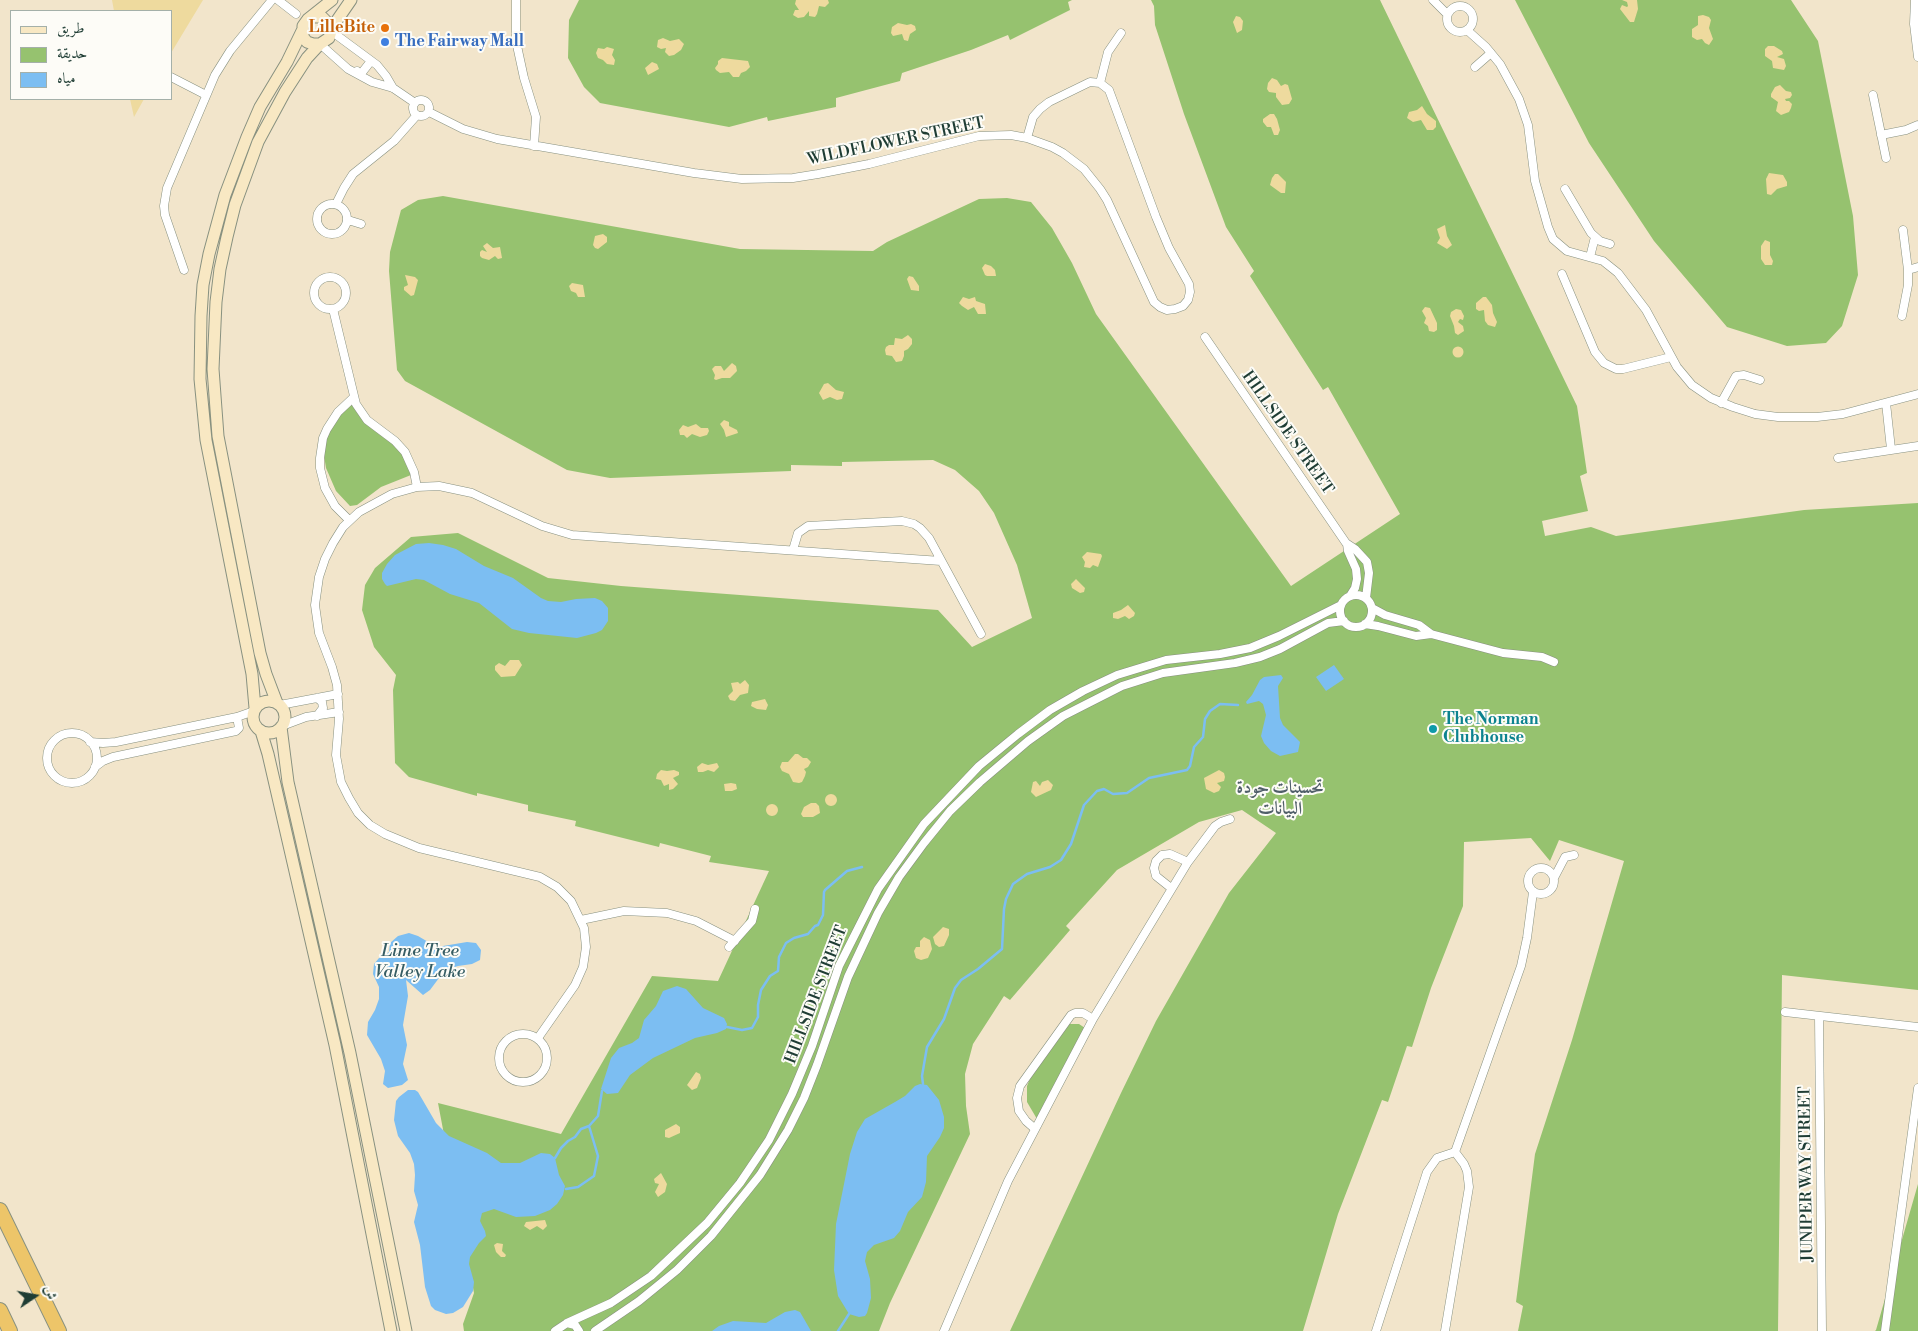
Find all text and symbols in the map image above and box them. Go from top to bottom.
legend [10,10,172,100]
place label: LilleBite [309,18,375,38]
text: طريق [57,19,84,38]
marker: LilleBite [379,22,391,34]
place label: The Fairway Mall [395,32,524,52]
marker: The Fairway Mall [379,36,391,48]
text: حديقة [57,44,87,63]
text: مياه [57,69,75,88]
street label: WILDFLOWER STREET [806,114,986,170]
street label: HILLSIDE STREET [1237,367,1337,499]
place label: The Norman Clubhouse [1443,710,1539,748]
marker: The Norman Clubhouse [1427,723,1439,735]
district label: تحسينات جودة البيانات [1237,778,1323,821]
street label: HILLSIDE STREET [782,923,852,1067]
water label: Lime Tree Valley Lake [375,941,465,984]
street label: JUNIPER WAY STREET [1796,1086,1818,1262]
north arrow [10,1271,60,1321]
text: ش [39,1284,60,1302]

